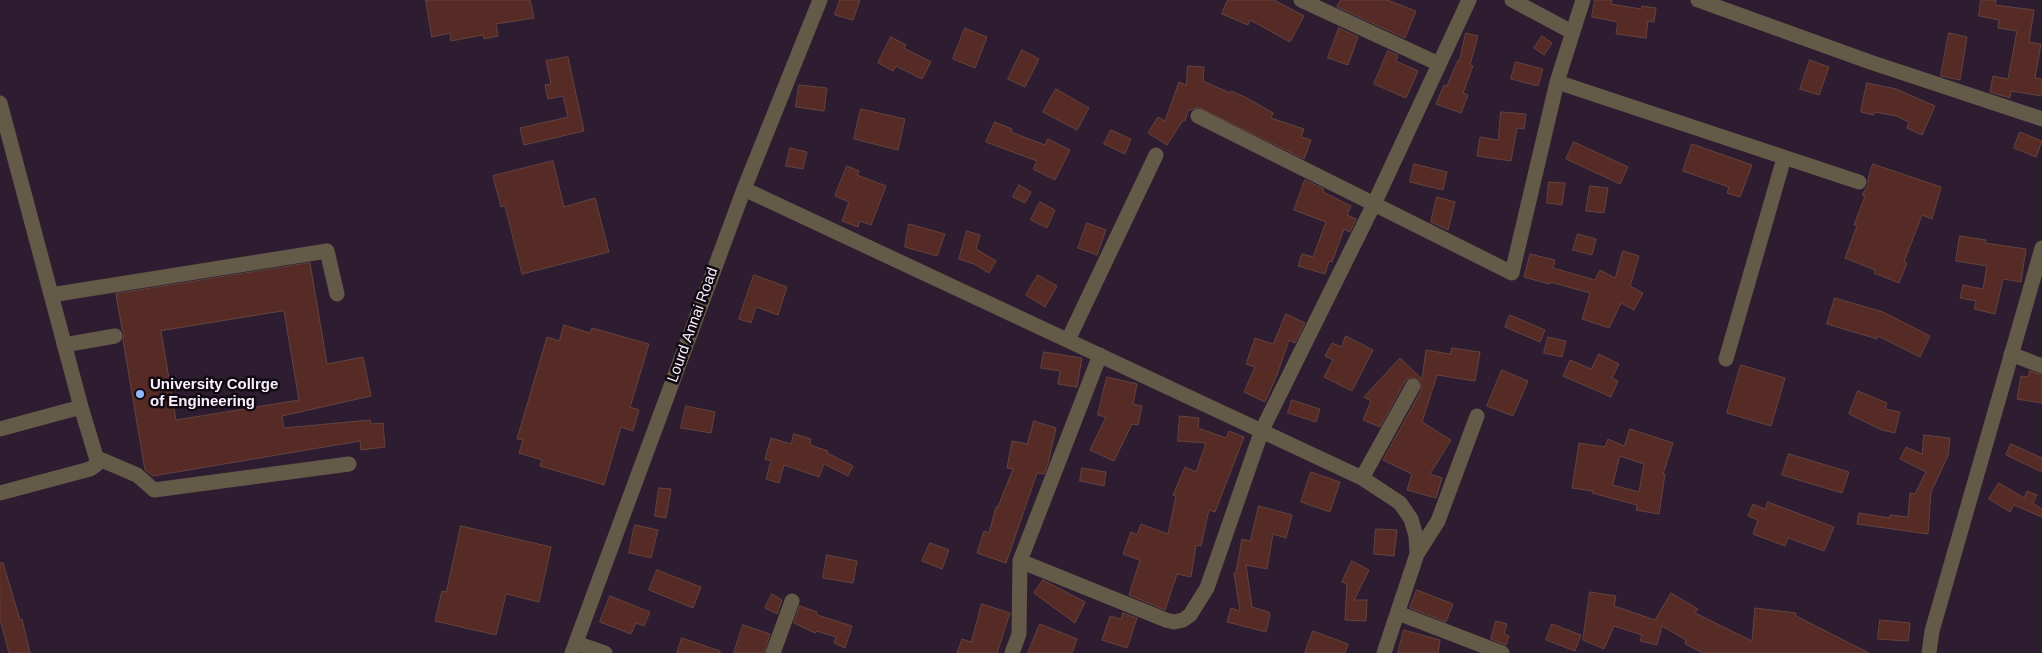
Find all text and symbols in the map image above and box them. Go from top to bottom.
street label: Lourd Annai Road [664,265,722,385]
place label: University Collrge of Engineering [150,376,278,411]
marker: University Collrge of Engineering [134,388,146,400]

